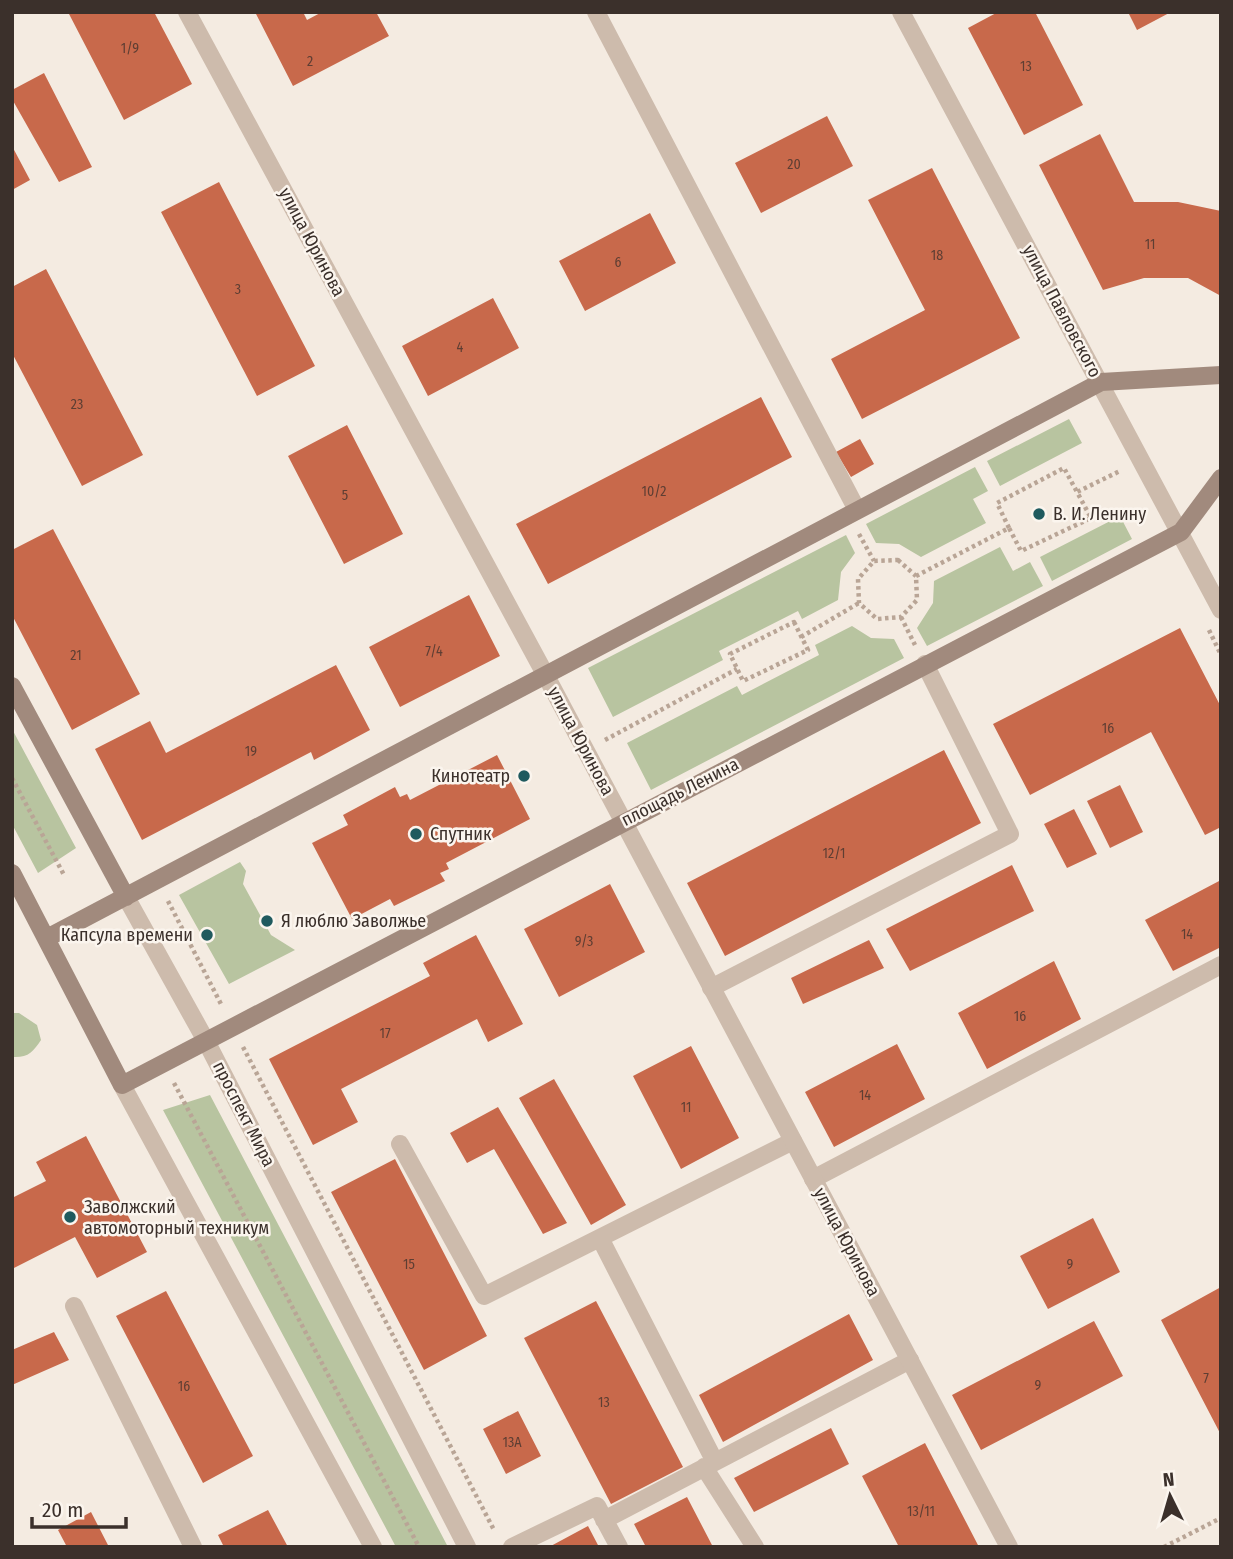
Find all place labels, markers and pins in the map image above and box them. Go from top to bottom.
place label: В. И. Ленину [1053,503,1146,525]
marker: В. И. Ленину [1031,506,1047,522]
place label: Кинотеатр [431,765,510,787]
marker: Кинотеатр [516,768,532,784]
place label: Спутник [430,823,492,845]
marker: Спутник [408,826,424,842]
place label: Я люблю Заволжье [281,910,426,932]
marker: Я люблю Заволжье [259,913,275,929]
place label: Капсула времени [61,924,193,946]
marker: Капсула времени [199,927,215,943]
place label: Заволжский автомоторный техникум [84,1196,269,1239]
marker: Заволжский автомоторный техникум [62,1209,78,1225]

